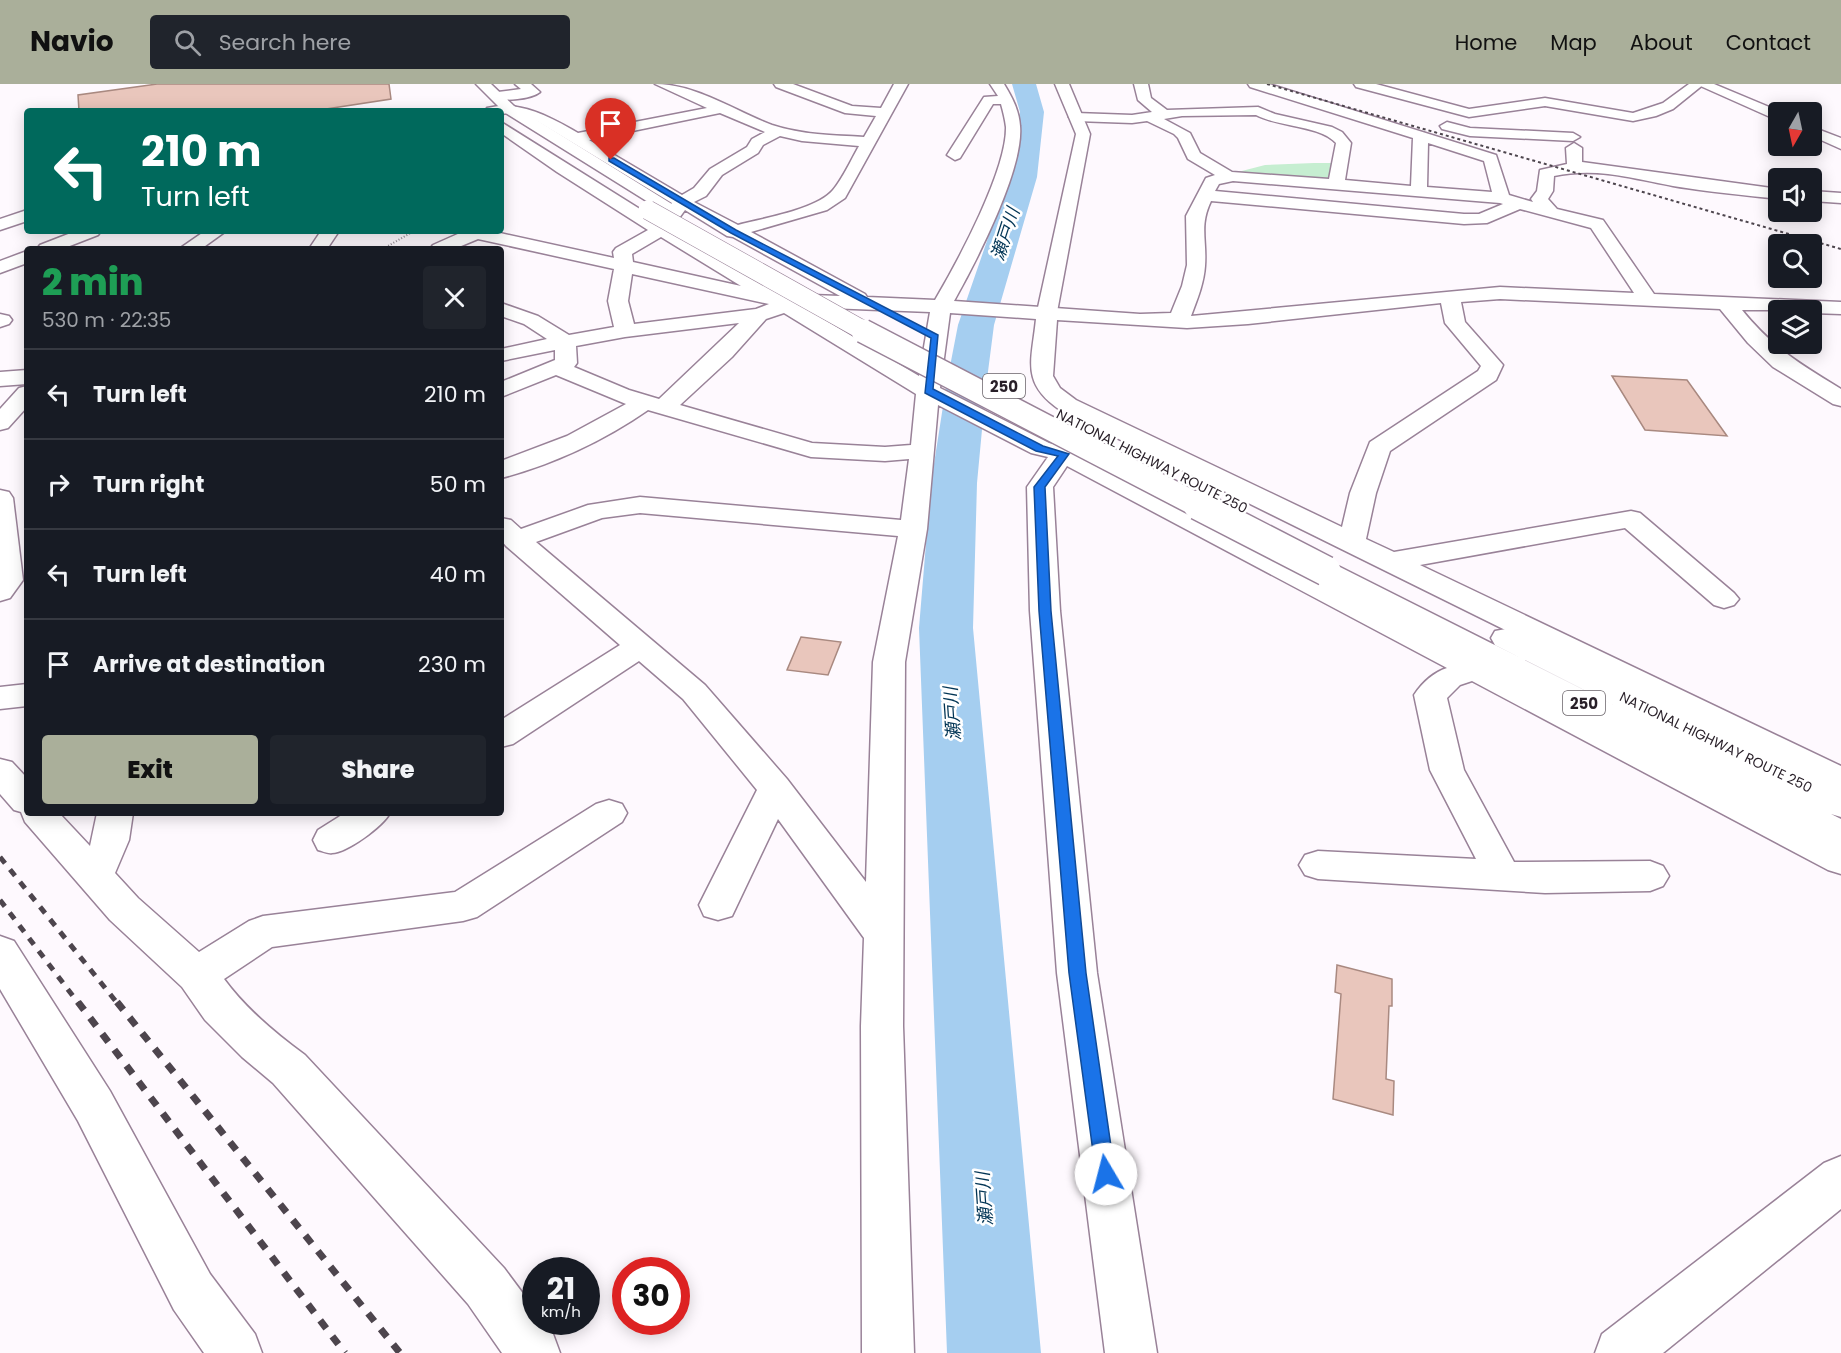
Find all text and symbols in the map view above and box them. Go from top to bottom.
search box [150,15,570,69]
text: Navio [30,22,114,61]
icon: search [171,26,204,59]
text: Search here [219,27,351,58]
text: Home [1455,28,1517,57]
text: Map [1550,28,1597,57]
text: About [1630,28,1693,57]
text: Contact [1726,28,1811,57]
pin [585,98,636,160]
north arrow [1768,102,1822,156]
map controls [1768,102,1822,354]
icon: arrive [594,107,627,140]
text: 210 m [141,122,262,181]
icon: left [42,132,120,210]
button: sound [1768,168,1822,222]
text: Turn left [141,178,250,215]
water label: 瀬戸川 [985,203,1026,264]
button: search [1768,234,1822,288]
text: 2 min [42,257,144,308]
button: close [423,266,486,329]
button: layers [1768,300,1822,354]
text: 530 m · 22:35 [42,306,171,334]
road number: 250 [983,374,1025,398]
icon: left [42,378,75,411]
text: Turn left [93,379,187,410]
text: 210 m [424,379,486,410]
street label: NATIONAL HIGHWAY ROUTE 250 [1053,404,1251,518]
icon: right [42,468,75,501]
text: Turn right [93,469,204,500]
text: 50 m [430,469,486,500]
icon: left [42,558,75,591]
text: Turn left [93,559,187,590]
text: 40 m [430,559,486,590]
icon: arrive [42,648,75,681]
text: Arrive at destination [93,649,325,680]
text: 230 m [418,649,486,680]
water label: 瀬戸川 [938,684,966,742]
street label: NATIONAL HIGHWAY ROUTE 250 [1616,687,1816,797]
road number: 250 [1563,691,1605,715]
button: Exit [42,735,258,804]
button: Share [270,735,486,804]
position arrow [1074,1142,1138,1206]
water label: 瀬戸川 [970,1169,998,1227]
speed limit sign: 30 [612,1257,690,1335]
text: 21 [547,1267,575,1310]
text: km/h [541,1301,581,1322]

